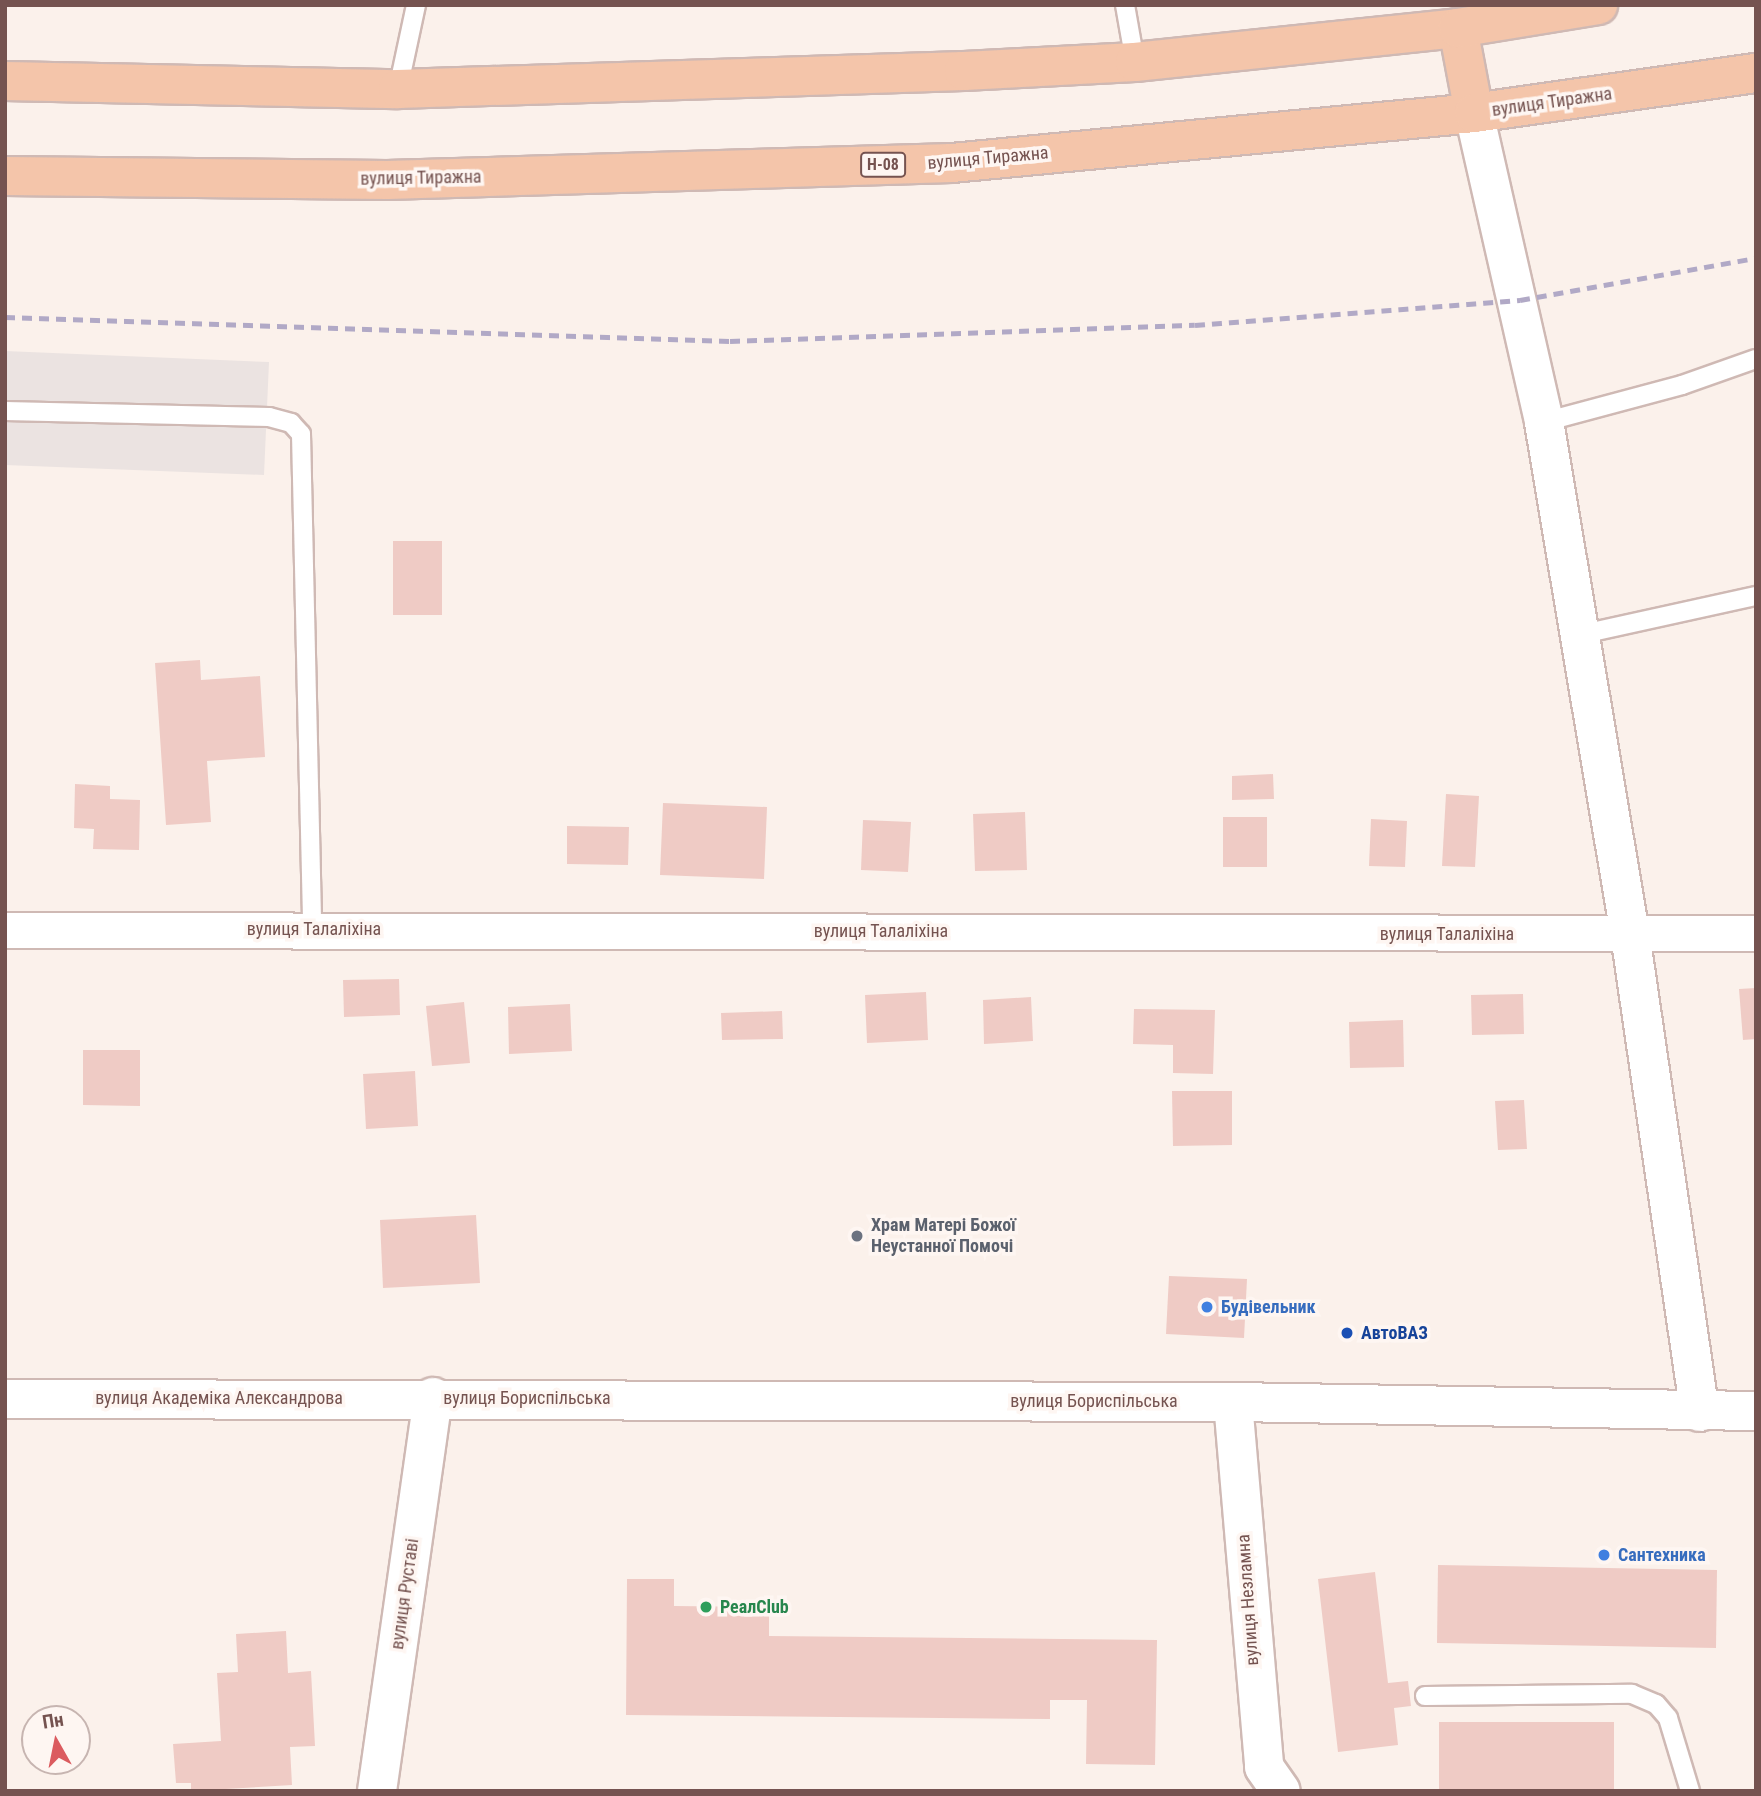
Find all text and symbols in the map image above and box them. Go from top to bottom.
street label: вулиця Тиражна [1490,83,1614,121]
street label: вулиця Тиражна [926,142,1050,174]
road number: Н-08 [858,153,908,178]
street label: вулиця Тиражна [360,166,482,190]
street label: вулиця Талаліхіна [247,918,381,940]
street label: вулиця Талаліхіна [814,920,948,942]
street label: вулиця Талаліхіна [1380,923,1514,945]
place label: Храм Матері Божої Неустанної Помочі [871,1215,1016,1258]
marker: Храм Матері Божої Неустанної Помочі [849,1228,865,1244]
place label: Будівельник [1221,1296,1316,1318]
marker: Будівельник [1199,1299,1215,1315]
place label: АвтоВАЗ [1361,1322,1428,1344]
marker: АвтоВАЗ [1339,1325,1355,1341]
street label: вулиця Академіка Александрова [95,1387,343,1409]
street label: вулиця Бориспільська [443,1387,611,1409]
street label: вулиця Бориспільська [1010,1390,1178,1412]
street label: вулиця Незламна [1233,1534,1263,1666]
street label: вулиця Руставі [387,1537,423,1651]
place label: Сантехника [1618,1544,1706,1566]
marker: Сантехника [1596,1547,1612,1563]
place label: РеалClub [720,1596,789,1618]
marker: РеалClub [698,1599,714,1615]
north arrow [21,1705,91,1775]
text: Пн [41,1708,65,1734]

